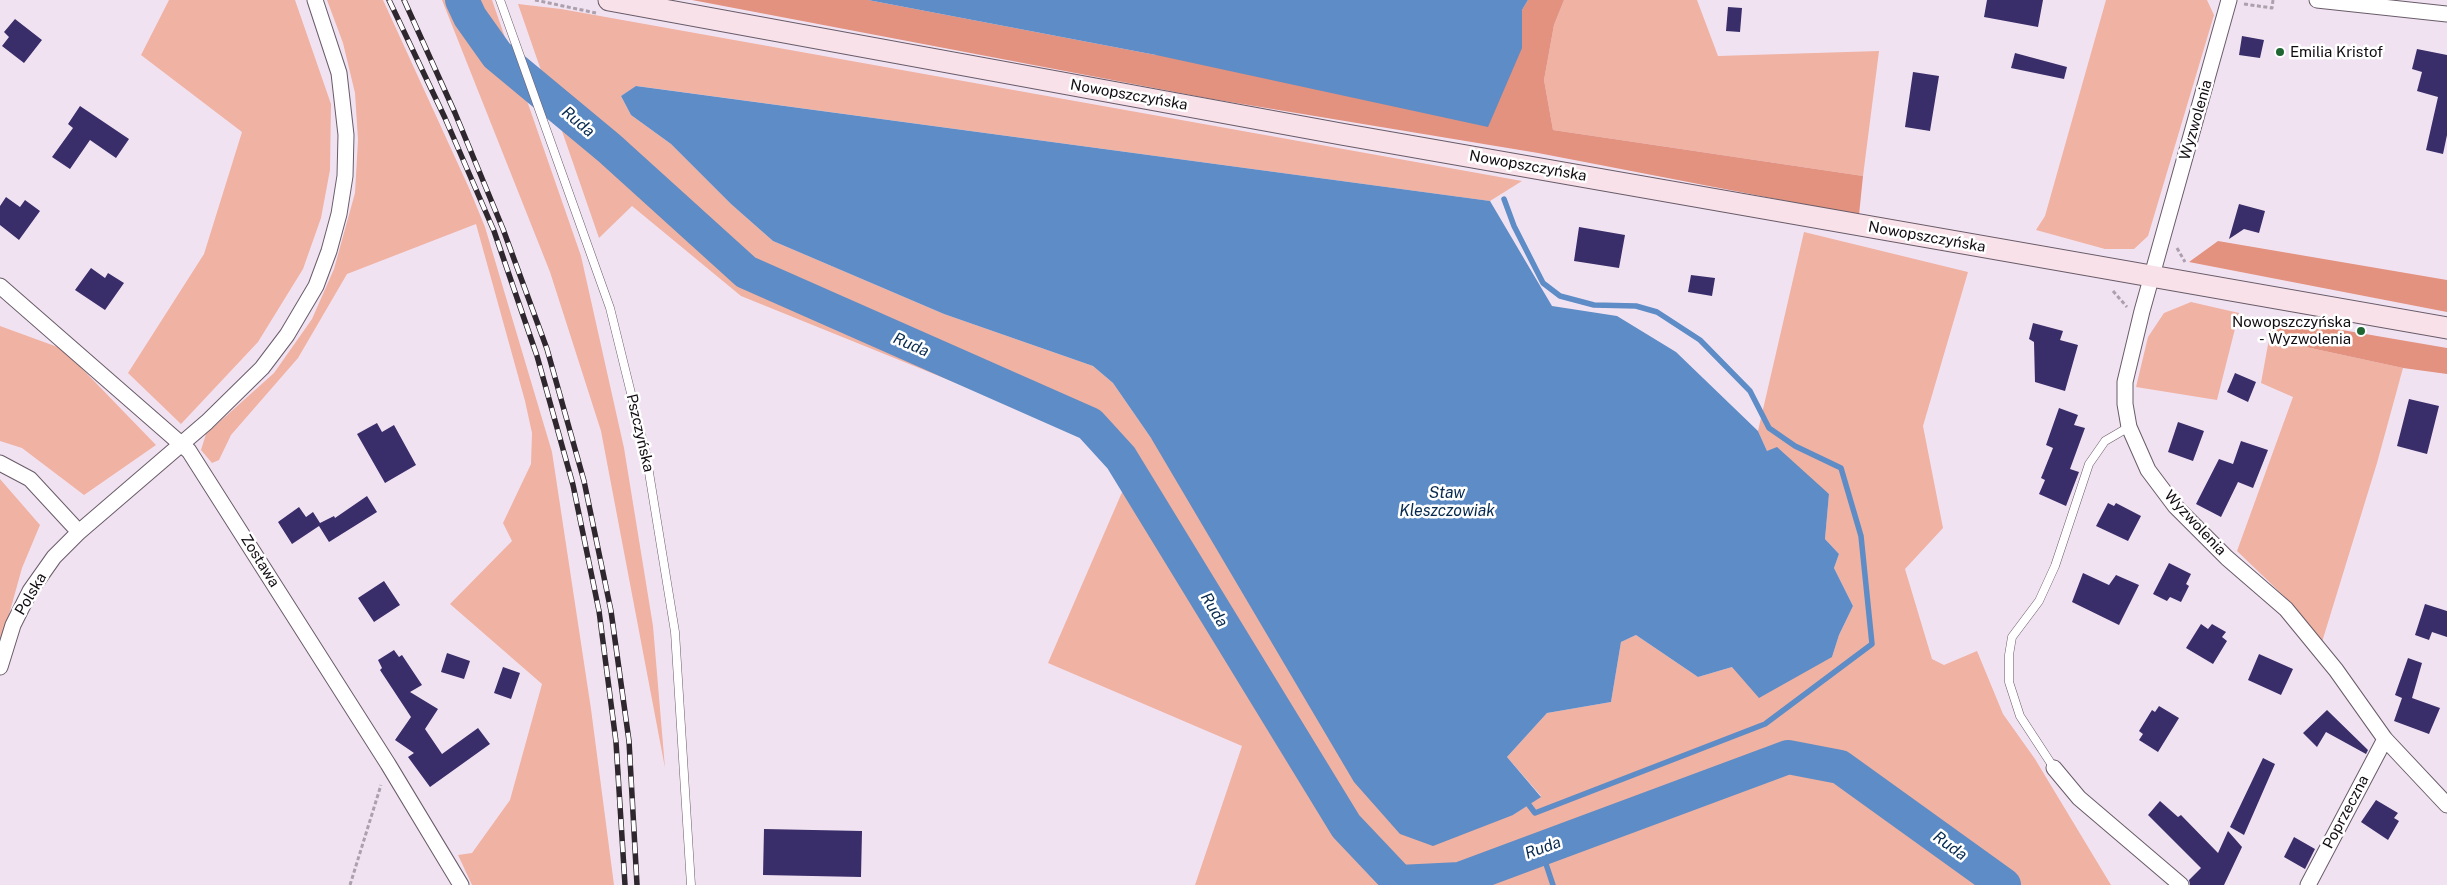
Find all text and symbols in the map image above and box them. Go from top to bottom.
place label: Emilia Kristof [2290,43,2383,61]
marker: Emilia Kristof [2274,46,2286,58]
street label: Nowopszczyńska [1069,76,1189,114]
street label: Wyzwolenia [2176,78,2216,162]
water label: Ruda [558,103,598,141]
street label: Nowopszczyńska [1468,147,1588,185]
street label: Nowopszczyńska [1867,218,1987,256]
place label: Nowopszczyńska - Wyzwolenia [2232,313,2351,348]
marker: Nowopszczyńska - Wyzwolenia [2355,325,2367,337]
water label: Ruda [890,329,932,361]
street label: Pszczyńska [622,392,658,474]
water label: Staw Kleszczowiak [1399,483,1495,521]
street label: Wyzwolenia [2160,487,2230,559]
street label: Zostawa [237,531,283,591]
street label: Polska [11,570,51,618]
water label: Ruda [1196,589,1232,631]
street label: Poprzeczna [2319,772,2373,852]
water label: Ruda [1929,827,1971,865]
water label: Ruda [1522,833,1564,863]

